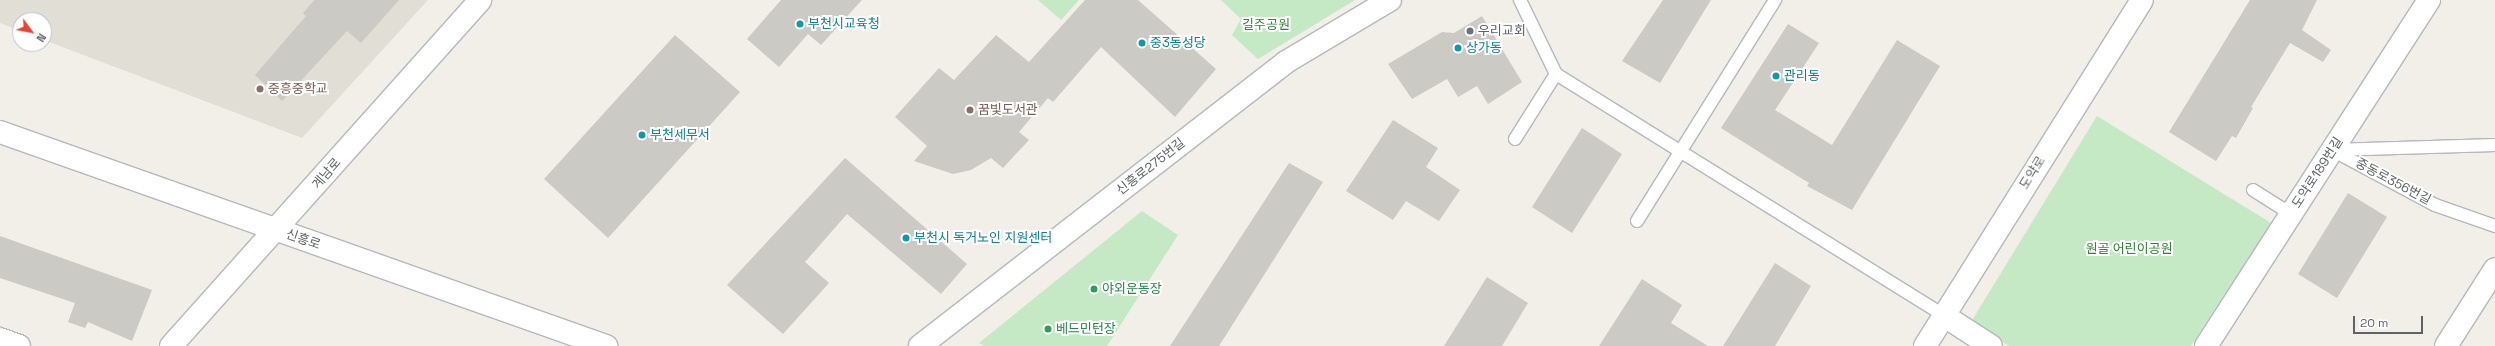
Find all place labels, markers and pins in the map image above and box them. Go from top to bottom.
place label: 부천시교육청 [808,16,880,32]
marker: 부천시교육청 [795,19,805,29]
place label: 우리교회 [1478,23,1526,39]
marker: 우리교회 [1465,26,1475,36]
place label: 중3동성당 [1150,35,1206,51]
marker: 중3동성당 [1137,38,1147,48]
place label: 상가동 [1466,40,1502,56]
marker: 상가동 [1453,43,1463,53]
place label: 관리동 [1784,68,1820,84]
marker: 관리동 [1771,71,1781,81]
place label: 중흥중학교 [268,81,328,97]
marker: 중흥중학교 [255,84,265,94]
place label: 꿈빛도서관 [978,102,1038,118]
marker: 꿈빛도서관 [965,105,975,115]
place label: 부천세무서 [650,127,710,143]
marker: 부천세무서 [637,130,647,140]
place label: 부천시 독거노인 지원센터 [914,230,1052,246]
marker: 부천시 독거노인 지원센터 [901,233,911,243]
place label: 야외운동장 [1102,281,1162,297]
marker: 야외운동장 [1089,284,1099,294]
place label: 베드민턴장 [1056,321,1116,337]
marker: 베드민턴장 [1043,324,1053,334]

